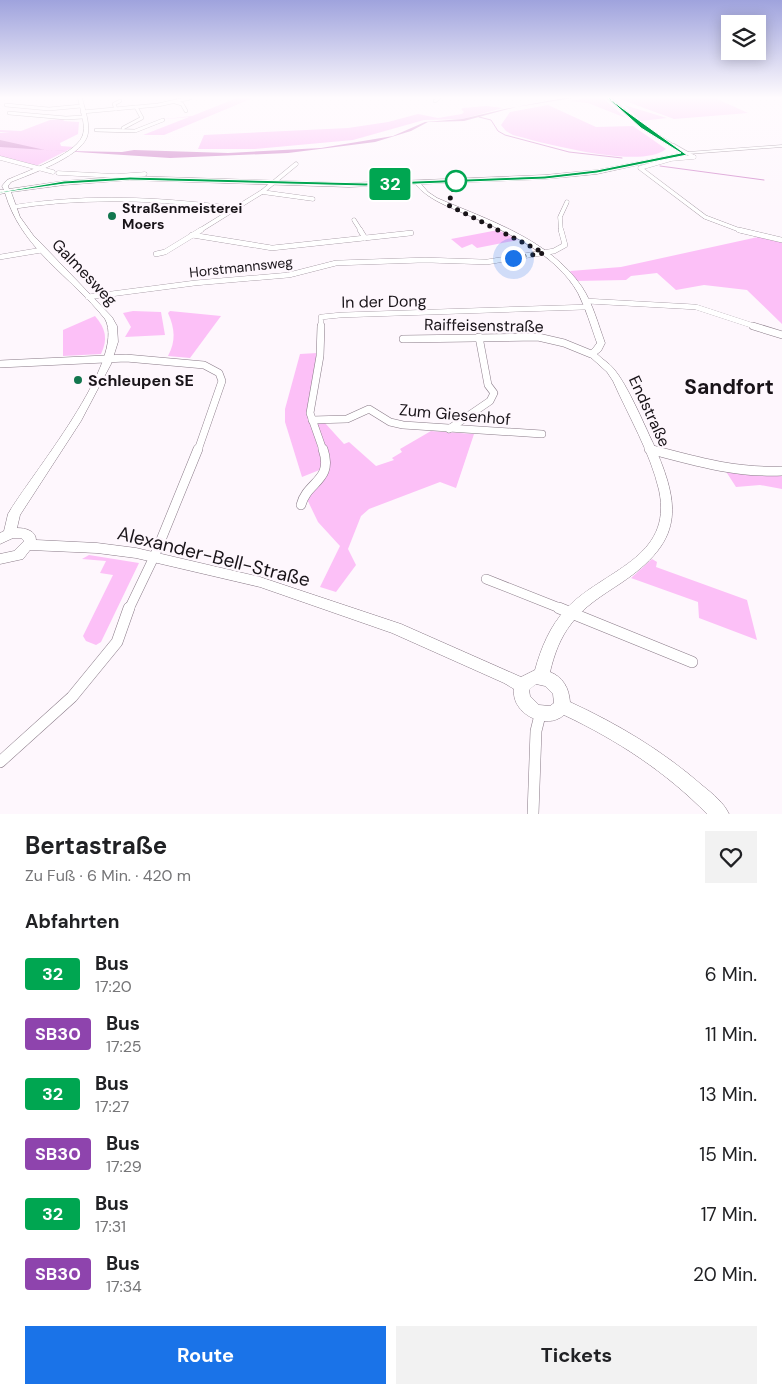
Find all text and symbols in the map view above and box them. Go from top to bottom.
map controls [721,15,766,60]
button: layers [721,15,766,60]
line badge: 32 [368,168,412,200]
unlabelled marker [445,170,467,192]
text: 32 [379,172,401,196]
place label: Straßenmeisterei Moers [122,199,242,233]
marker: Straßenmeisterei Moers [106,210,118,222]
street label: Galmesweg [47,234,122,310]
your location [501,246,526,271]
street label: Horstmannsweg [188,253,294,281]
street label: In der Dong [341,290,427,313]
street label: Raiffeisenstraße [424,314,544,337]
place label: Schleupen SE [88,370,194,391]
street label: Endstraße [624,372,675,450]
district label: Sandfort [684,373,774,401]
marker: Schleupen SE [72,374,84,386]
street label: Zum Giesenhof [398,399,512,430]
street label: Alexander-Bell-Straße [115,520,313,593]
text: Bertastraße [25,830,167,861]
button: heart [705,831,757,883]
text: Zu Fuß · 6 Min. · 420 m [25,865,191,886]
text: Abfahrten [25,909,119,934]
text: Bus [95,951,129,976]
text: 32 [42,962,63,986]
text: 6 Min. [705,962,757,987]
text: 17:20 [95,976,132,997]
text: Bus [106,1011,140,1036]
text: SB30 [35,1022,81,1046]
text: 11 Min. [705,1022,757,1047]
text: 17:25 [106,1036,142,1057]
text: Bus [95,1071,129,1096]
text: 32 [42,1082,63,1106]
text: 13 Min. [700,1082,757,1107]
text: 17:27 [95,1096,129,1117]
text: Bus [106,1131,140,1156]
text: SB30 [35,1142,81,1166]
text: 15 Min. [699,1142,757,1167]
text: 17:29 [106,1156,142,1177]
text: Bus [95,1191,129,1216]
text: 32 [42,1202,63,1226]
text: 17 Min. [701,1202,757,1227]
text: 17:31 [95,1216,126,1237]
text: Bus [106,1251,140,1276]
text: SB30 [35,1262,81,1286]
text: 20 Min. [693,1262,757,1287]
text: 17:34 [106,1276,142,1297]
button: Route [25,1326,386,1384]
button: Tickets [396,1326,757,1384]

